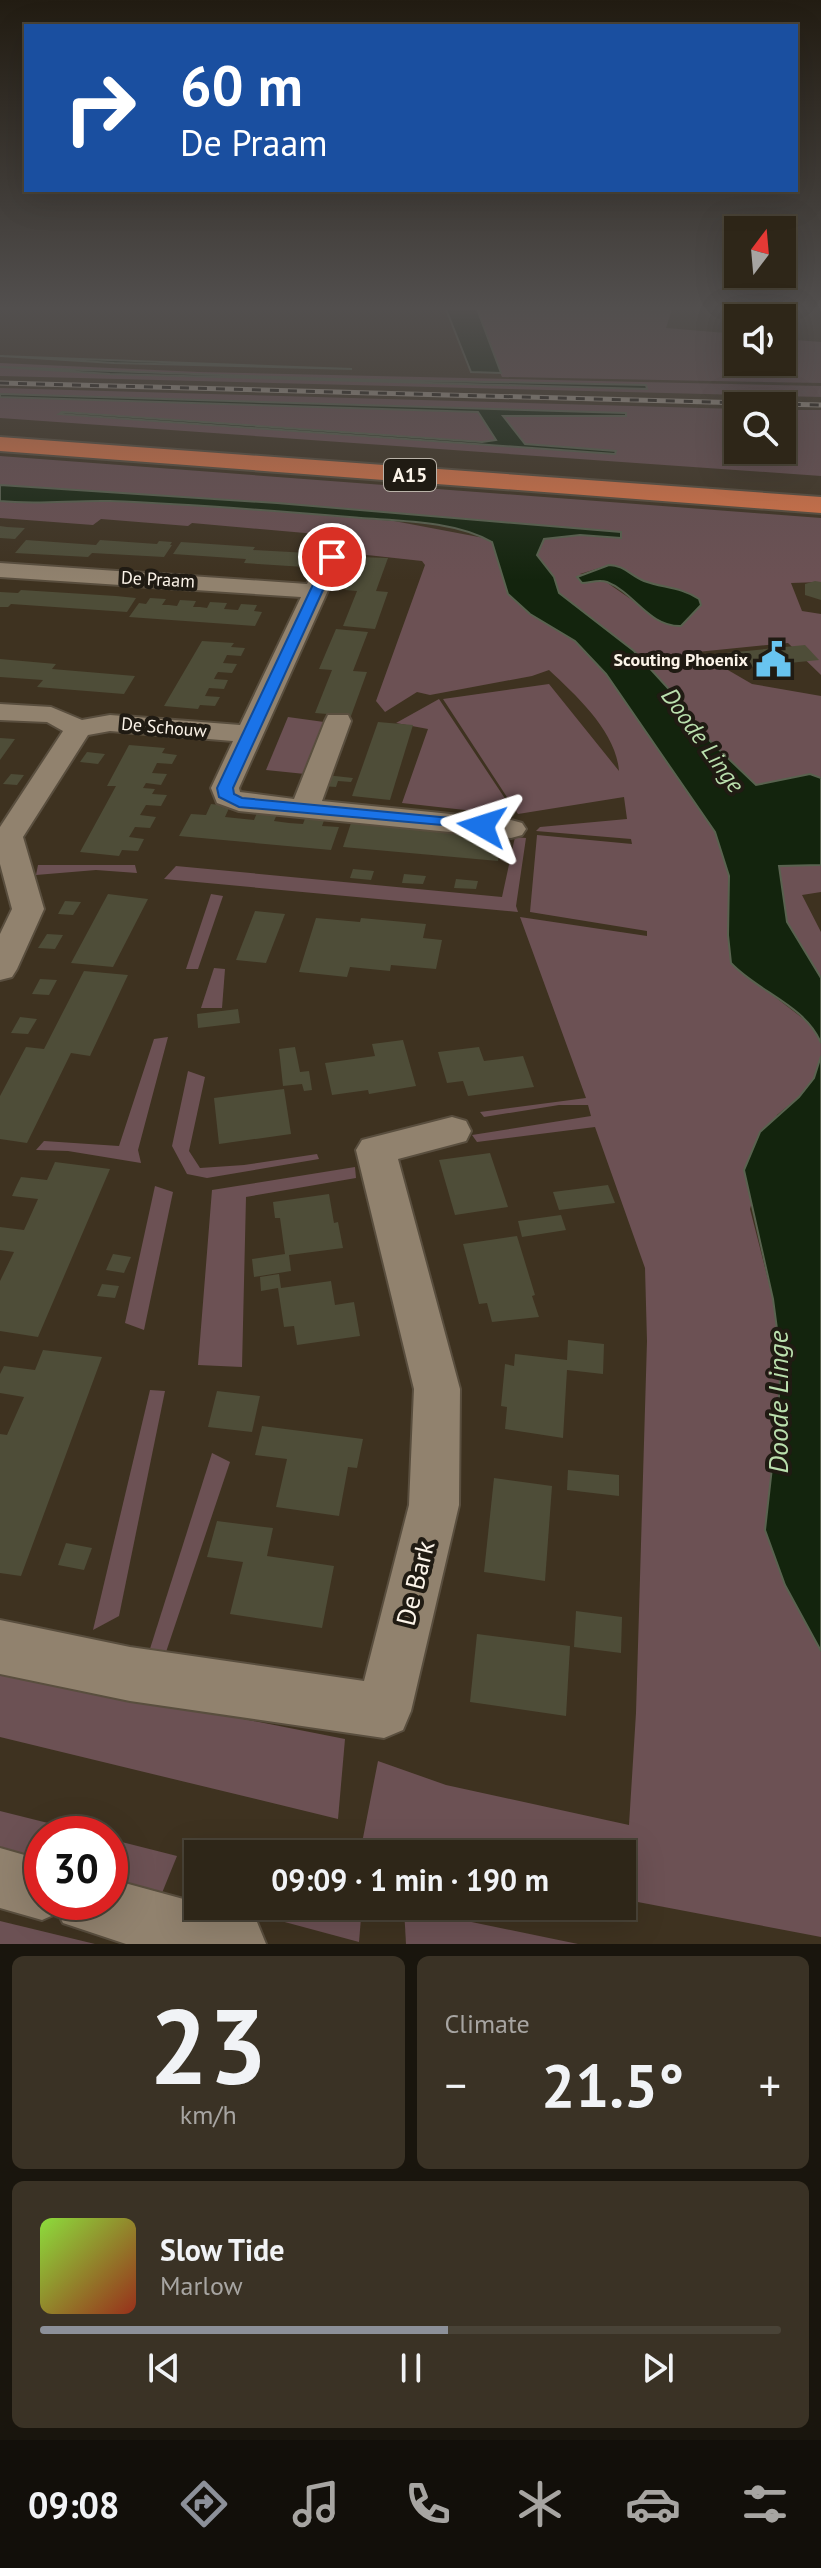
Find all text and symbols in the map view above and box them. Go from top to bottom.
text: 60 m [180,49,303,121]
icon: right [48,56,152,160]
text: De Praam [180,119,328,166]
north arrow [724,216,796,288]
map controls [724,216,796,464]
button: sound [724,304,796,376]
button: search [724,392,796,464]
road number: A15 [384,459,436,491]
pin [298,523,366,591]
icon: arrive [310,535,354,579]
street label: De Praam [121,566,195,592]
public building icon: Scouting Phoenix [755,640,793,678]
place label: Scouting Phoenix [613,648,749,671]
water label: Doode Linge [654,681,752,799]
street label: De Schouw [120,712,209,742]
position arrow [440,784,524,868]
water label: Doode Linge [759,1331,796,1473]
street label: De Bark [389,1537,442,1629]
speed limit sign: 30 [24,1816,128,1920]
text: 09:09 · 1 min · 190 m [271,1860,549,1899]
text: 23 [149,1978,267,2113]
text: Climate [445,2007,530,2040]
text: 21.5° [541,2046,684,2124]
text: − [445,2056,467,2113]
text: + [759,2056,781,2113]
text: km/h [180,2098,237,2131]
text: Slow Tide [160,2230,285,2269]
text: Marlow [160,2269,243,2302]
icon: previous [142,2346,186,2390]
icon: pause [389,2346,433,2390]
icon: next [636,2346,680,2390]
icon: directions [176,2476,232,2532]
icon: music [288,2476,344,2532]
icon: phone [400,2476,456,2532]
icon: climate [512,2476,568,2532]
icon: car [625,2476,681,2532]
icon: filters [737,2476,793,2532]
text: 09:08 [28,2481,119,2528]

